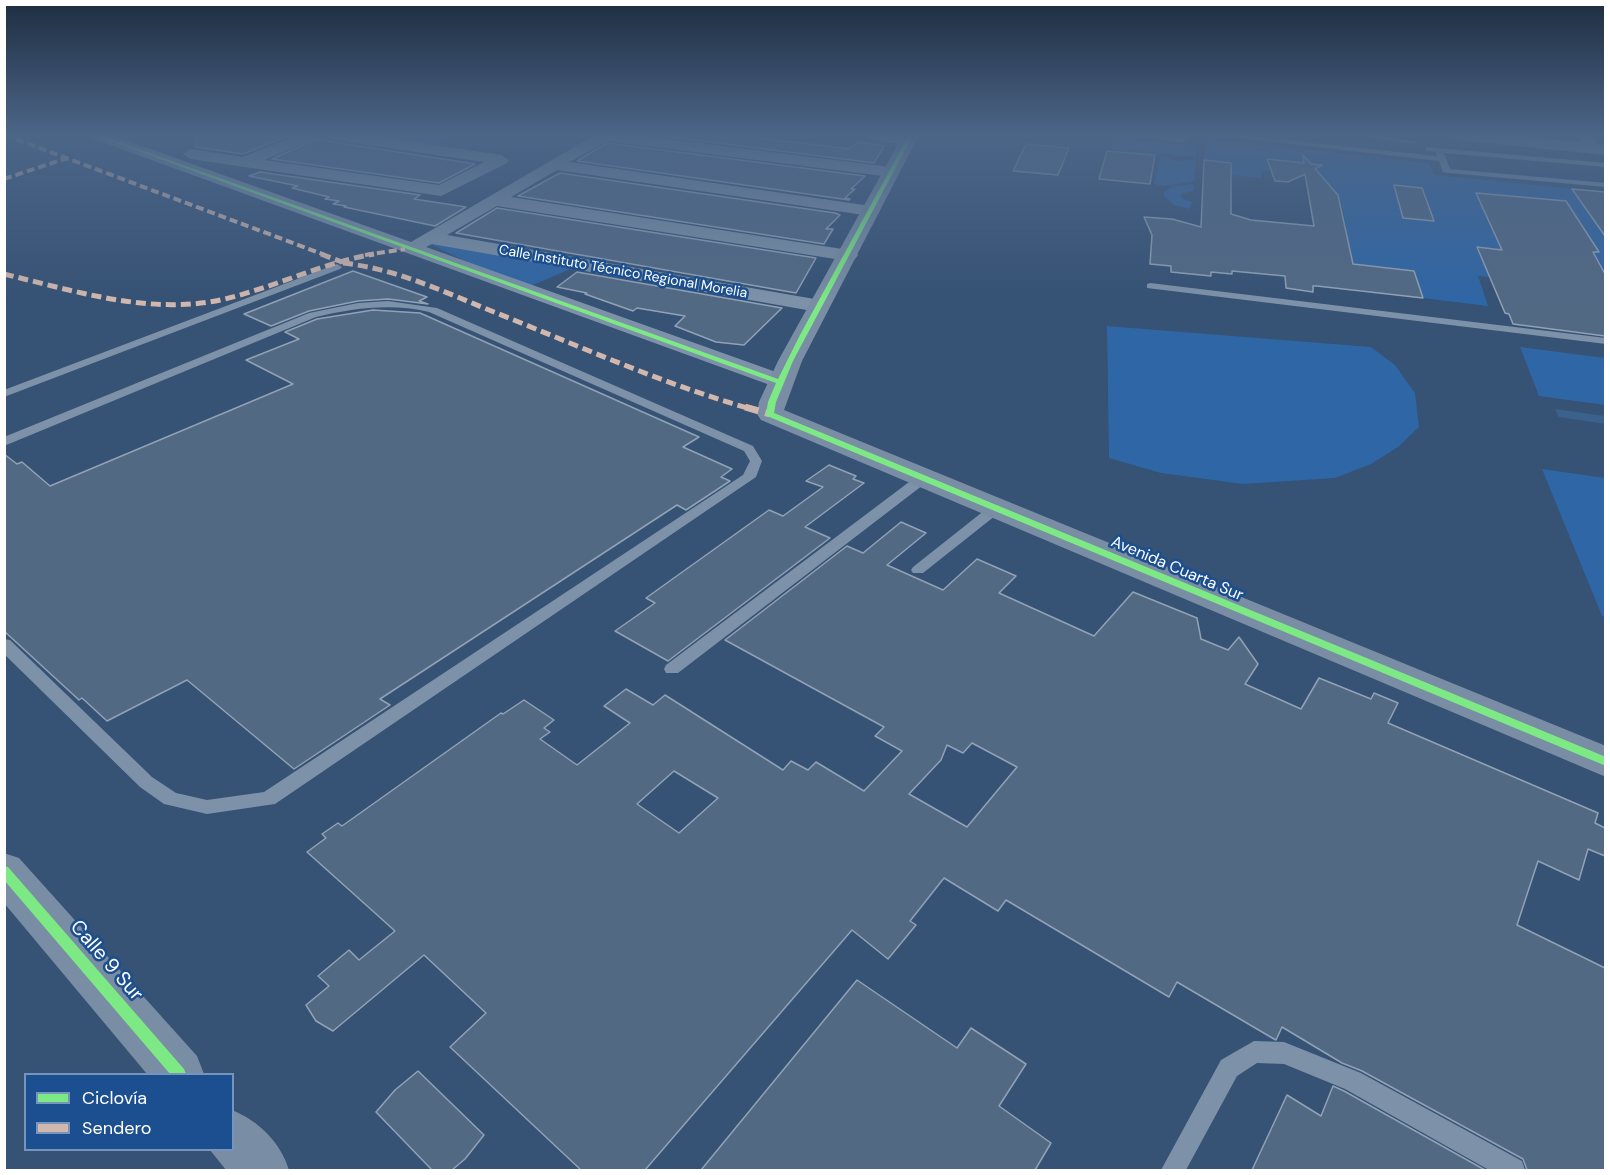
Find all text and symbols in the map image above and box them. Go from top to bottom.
street label: Calle Instituto Técnico Regional Morelia [497,242,749,302]
street label: Avenida Cuarta Sur [1108,532,1246,606]
street label: Calle 9 Sur [64,916,148,1006]
legend [24,1073,234,1151]
text: Ciclovía [82,1086,147,1110]
text: Sendero [82,1116,152,1140]

